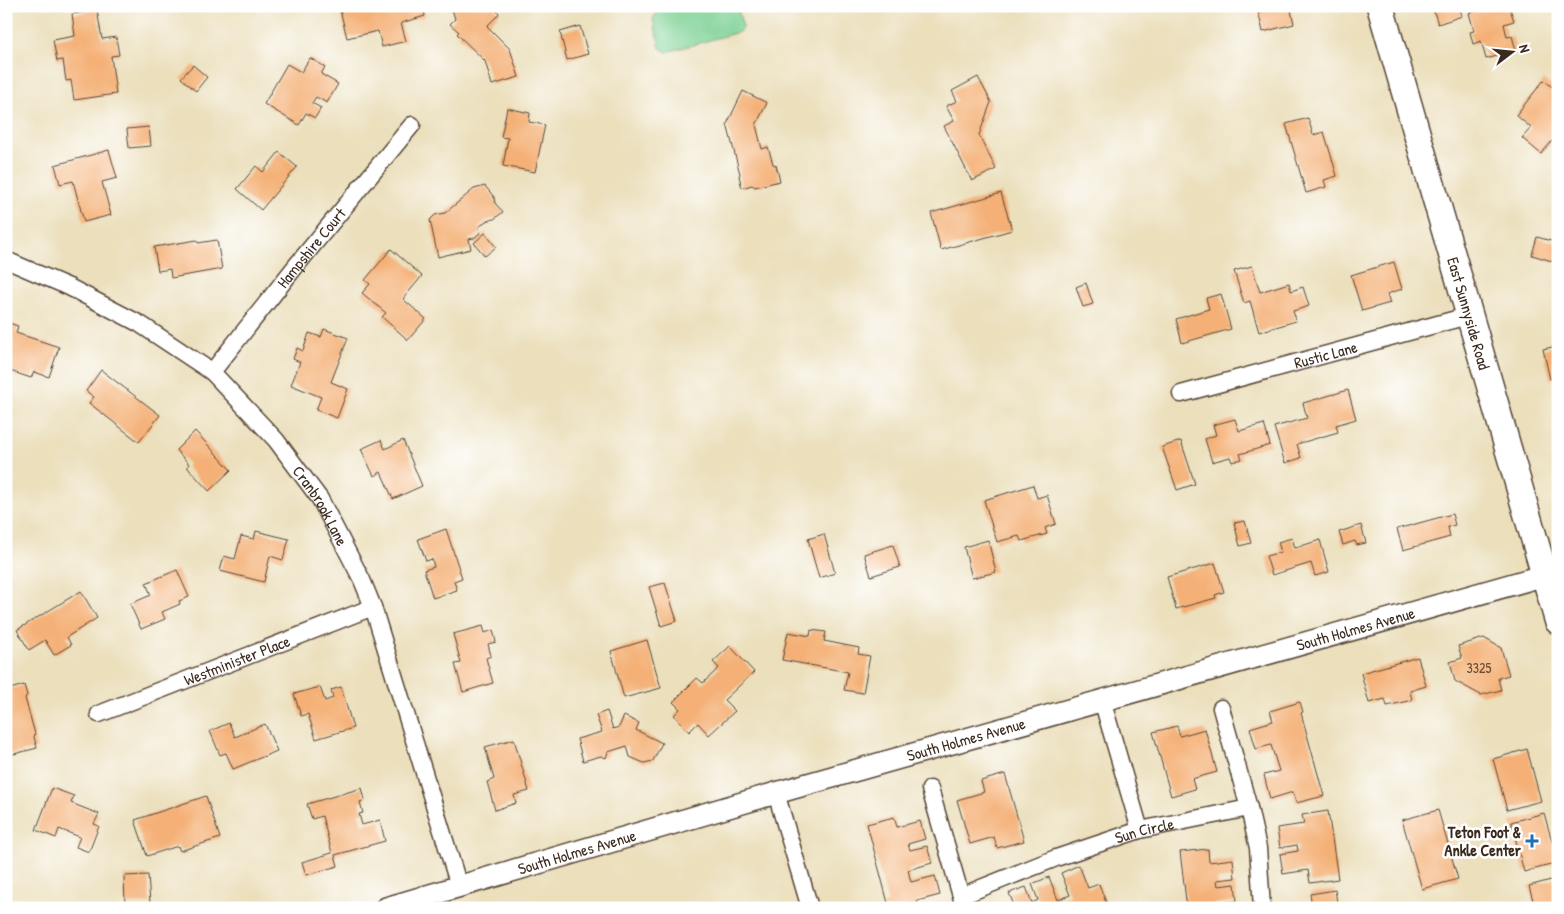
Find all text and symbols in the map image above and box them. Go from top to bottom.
north arrow [1486,28,1536,78]
text: N [1515,42,1535,55]
street label: Hampshire Court [272,203,351,292]
street label: East Sunnyside Road [1442,255,1496,372]
street label: Rustic Lane [1292,335,1360,374]
street label: Cranbrook Lane [288,461,354,550]
street label: South Holmes Avenue [1294,601,1418,656]
street label: Westminister Place [181,629,294,691]
house number: 3325 [1466,658,1492,677]
street label: South Holmes Avenue [904,712,1028,766]
street label: Sun Circle [1112,812,1176,849]
place label: Teton Foot & Ankle Center [1445,821,1522,861]
street label: South Holmes Avenue [515,824,639,880]
marker: Teton Foot & Ankle Center [1525,834,1539,848]

